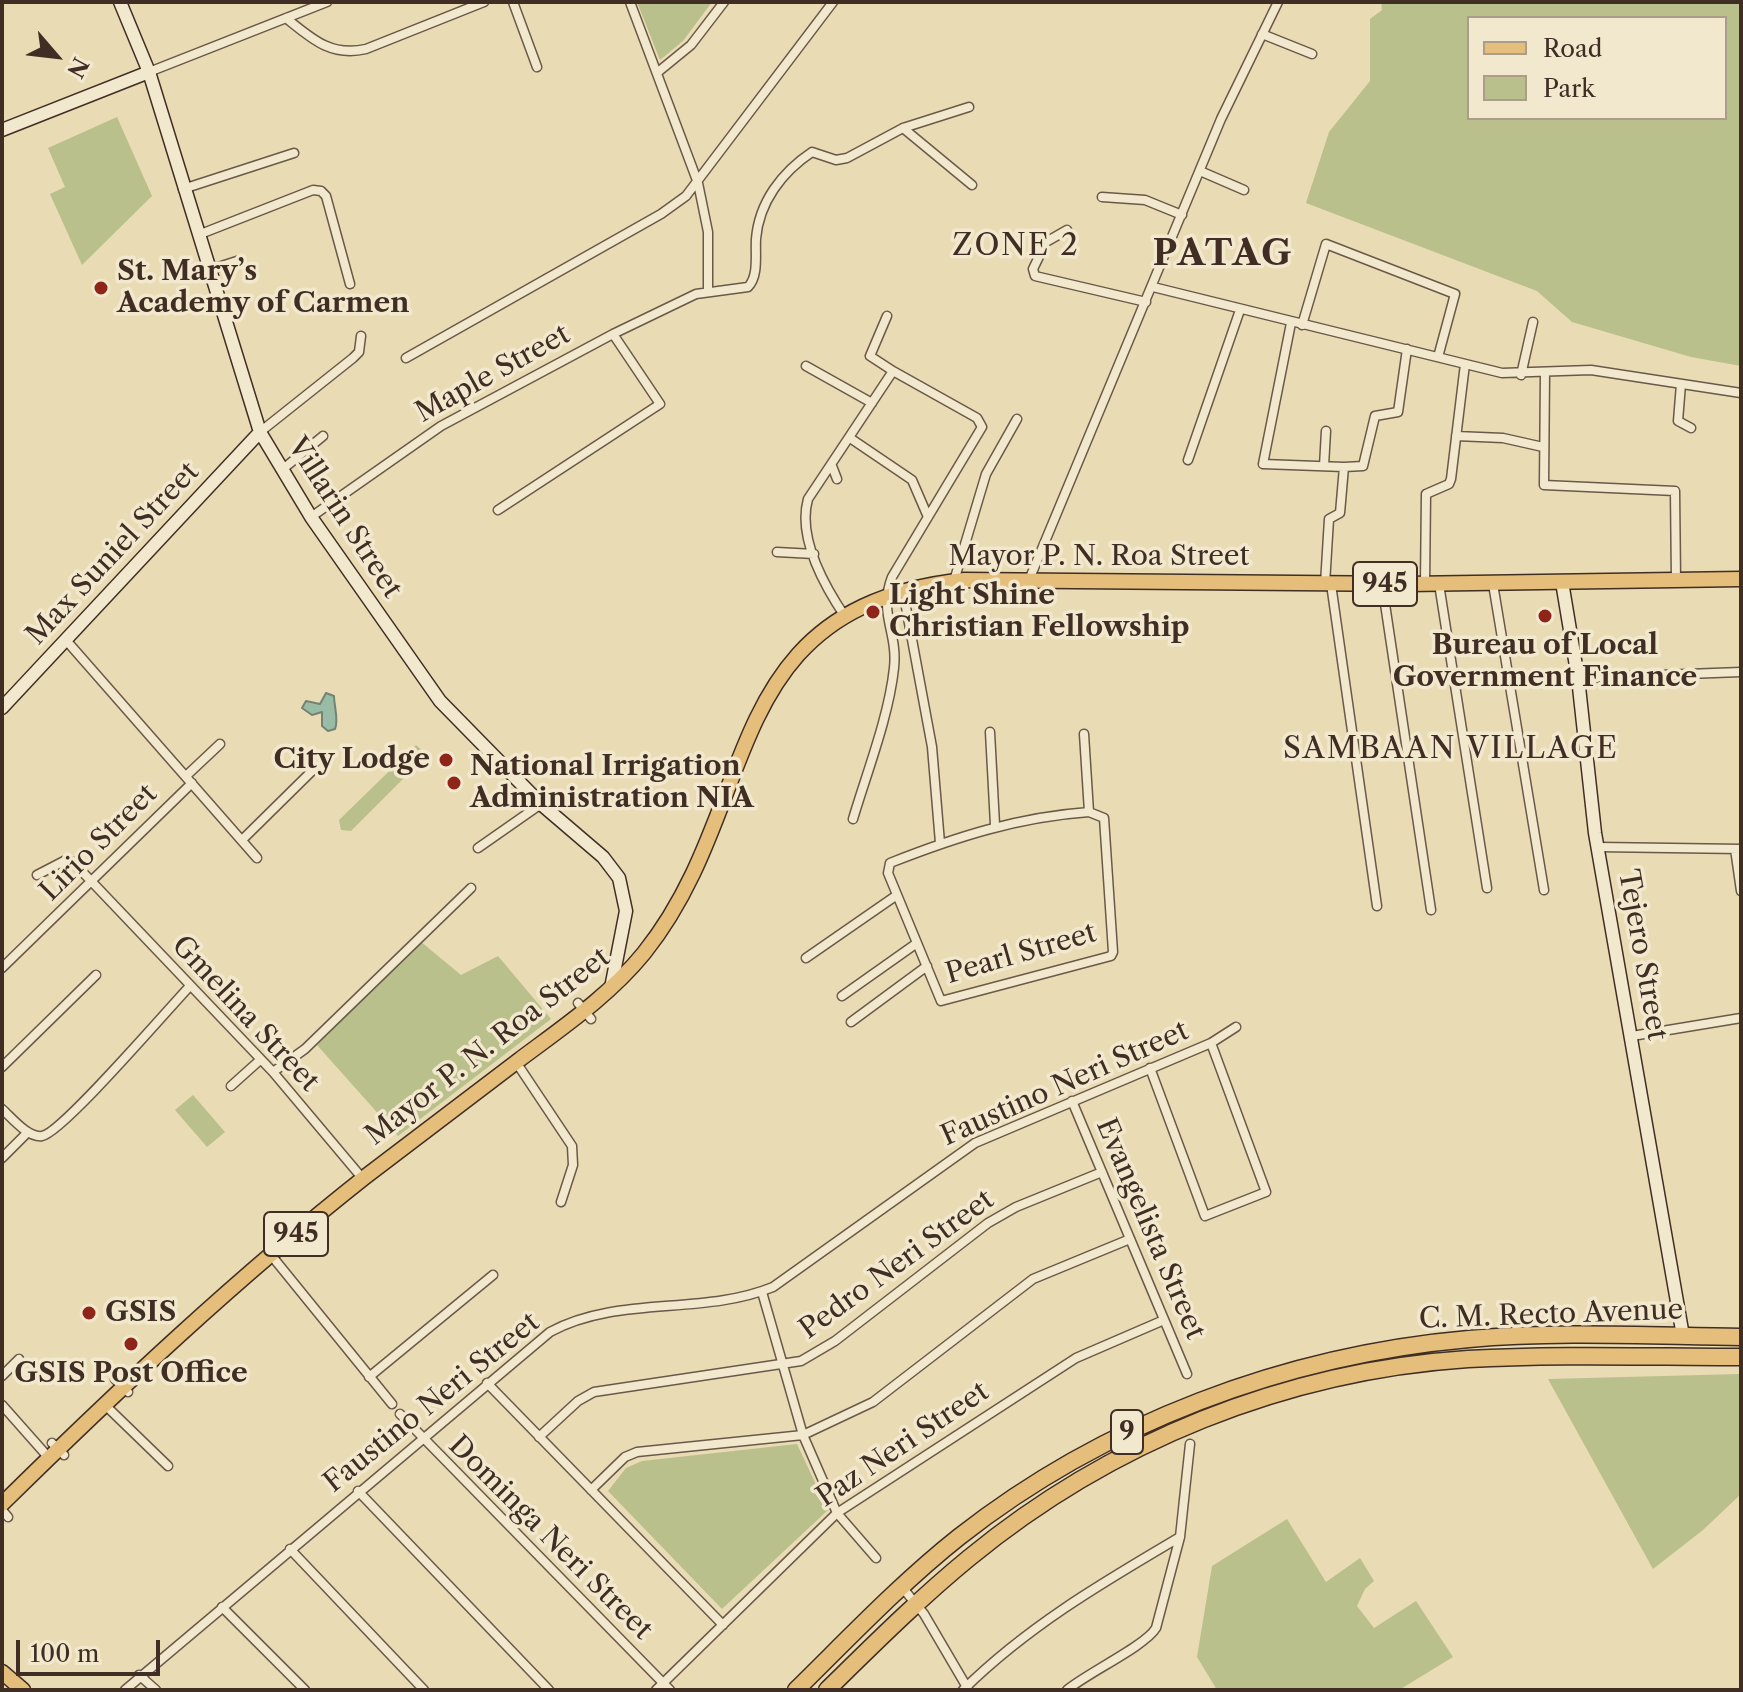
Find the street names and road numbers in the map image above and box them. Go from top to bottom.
street label: Maple Street [410,318,576,430]
street label: Villarin Street [280,431,408,605]
street label: Max Suniel Street [20,456,206,652]
street label: Mayor P. N. Roa Street [949,540,1249,574]
road number: 945 [1353,562,1417,606]
street label: Lirio Street [34,778,164,908]
street label: Tejero Street [1610,867,1674,1043]
street label: Pearl Street [942,916,1100,992]
street label: Gmelina Street [164,929,326,1099]
street label: Mayor P. N. Roa Street [359,941,617,1153]
street label: Faustino Neri Street [936,1014,1194,1154]
street label: Evangelista Street [1088,1114,1212,1344]
street label: Pedro Neri Street [793,1183,1001,1347]
road number: 945 [264,1212,328,1256]
street label: C. M. Recto Avenue [1418,1294,1684,1336]
street label: Faustino Neri Street [318,1306,546,1500]
street label: Paz Neri Street [811,1375,995,1515]
road number: 9 [1111,1410,1143,1454]
street label: Dominga Neri Street [441,1429,659,1647]

